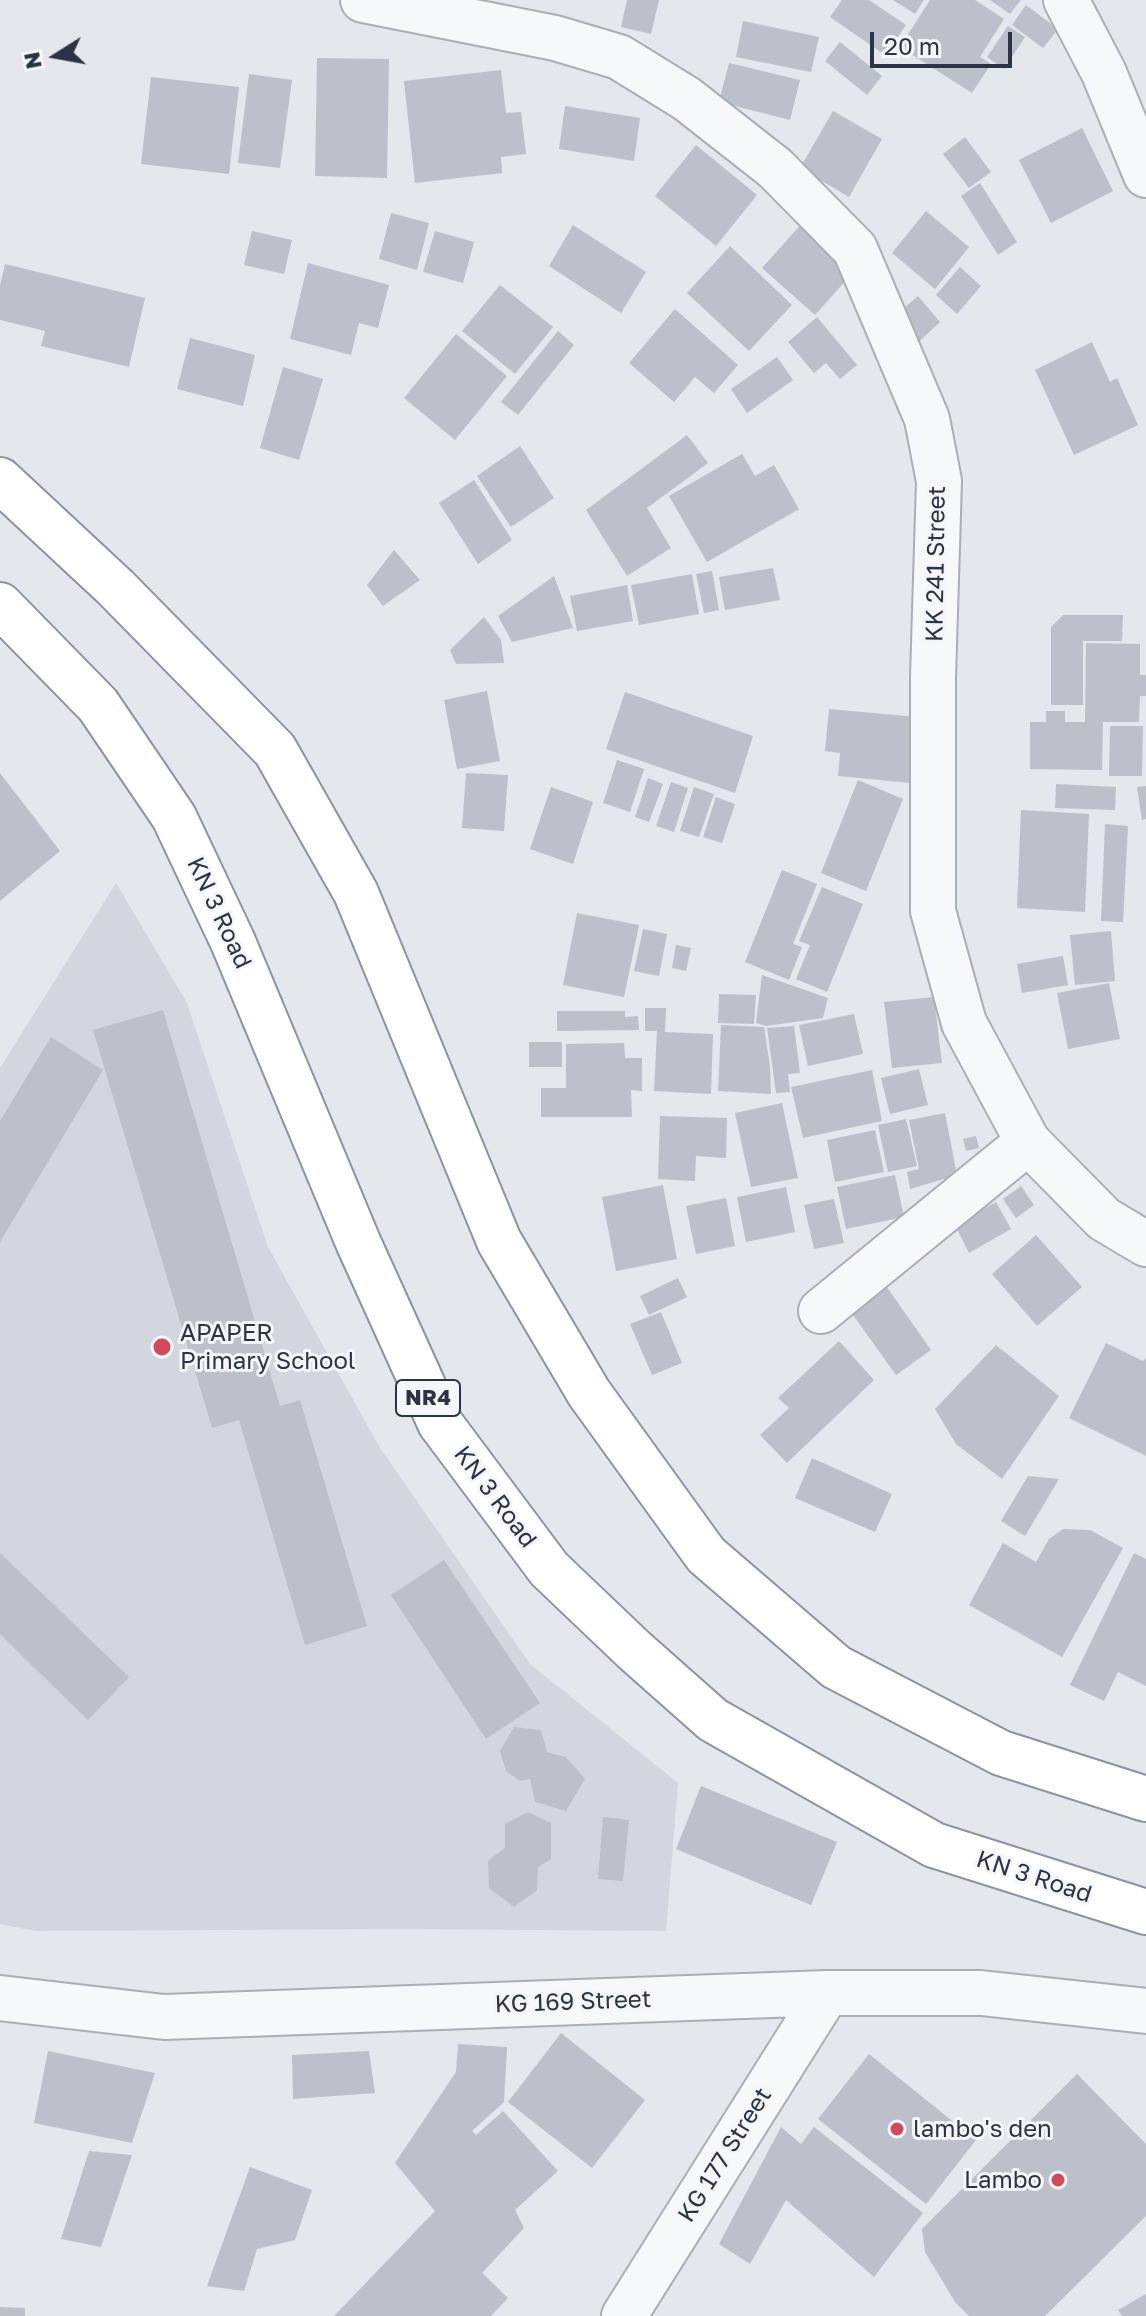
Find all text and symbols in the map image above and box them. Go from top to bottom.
north arrow [16,16,96,96]
scale bar [874,16,1016,66]
text: 20 m [884,31,940,60]
text: N [17,50,47,71]
street label: KK 241 Street [920,486,952,642]
street label: KN 3 Road [181,853,257,973]
place label: APAPER Primary School [180,1319,356,1375]
marker: APAPER Primary School [151,1336,173,1358]
road number: NR4 [396,1380,460,1416]
street label: KN 3 Road [447,1441,543,1553]
street label: KN 3 Road [973,1845,1095,1909]
street label: KG 169 Street [494,1985,652,2019]
street label: KG 177 Street [672,2082,778,2228]
place label: lambo's den [913,2115,1052,2143]
marker: lambo's den [888,2120,906,2138]
place label: Lambo [964,2166,1042,2194]
marker: Lambo [1049,2171,1067,2189]

